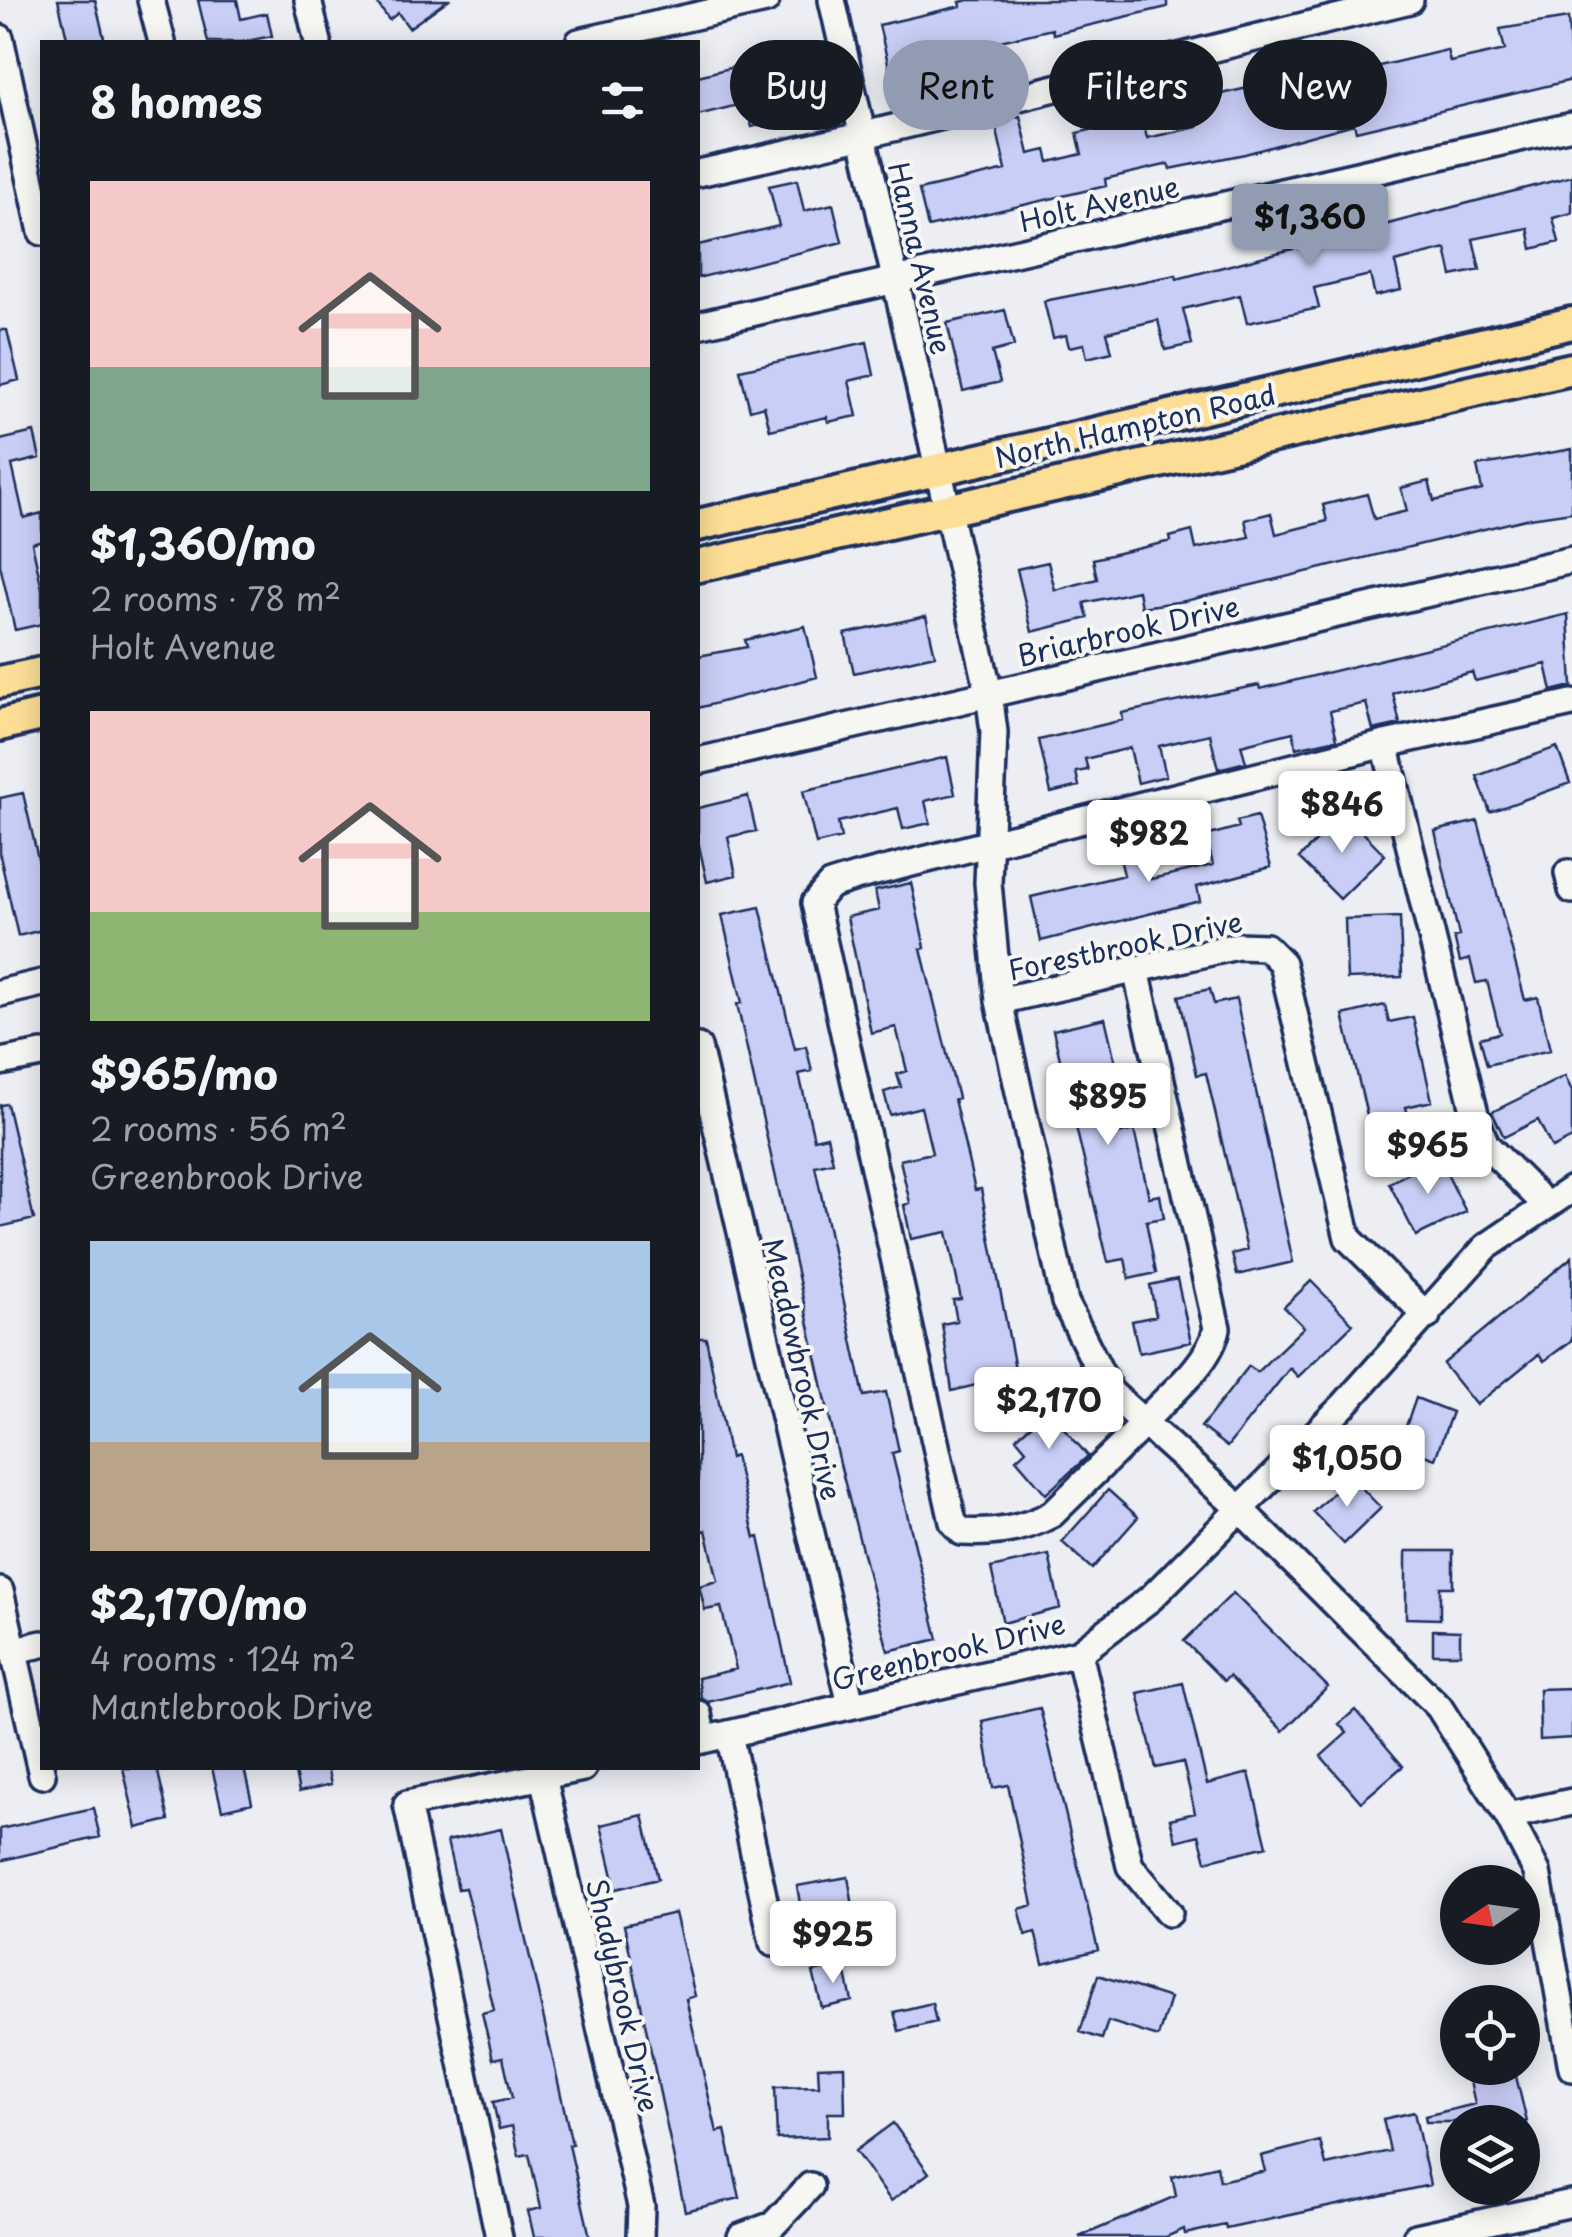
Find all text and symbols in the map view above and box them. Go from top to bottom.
chip: Buy [730,40,863,130]
chip: Rent [883,40,1029,130]
chip: Filters [1049,40,1223,130]
chip: New [1243,40,1387,130]
text: 8 homes [90,69,263,132]
icon: filters [595,73,650,128]
street label: Hanna Avenue [878,158,964,358]
street label: Holt Avenue [1015,164,1183,242]
pin: $1,360 [1229,184,1391,269]
text: $1,360 [1254,192,1366,240]
icon: home [280,246,460,426]
street label: North Hampton Road [990,372,1280,478]
text: $1,360/mo [90,511,316,574]
text: 2 rooms · 78 m² [90,574,341,622]
street label: Briarbrook Drive [1013,584,1243,676]
text: Holt Avenue [90,622,276,670]
pin: $846 [1283,771,1401,856]
icon: home [280,776,460,956]
text: $846 [1300,779,1384,827]
pin: $982 [1090,800,1208,885]
text: $982 [1109,808,1189,856]
street label: Forestbrook Drive [1004,899,1246,991]
text: $965/mo [90,1041,278,1104]
pin: $895 [1049,1063,1167,1148]
text: $895 [1068,1071,1148,1119]
text: 2 rooms · 56 m² [90,1104,347,1152]
pin: $965 [1369,1112,1487,1197]
text: $965 [1387,1120,1469,1168]
text: Greenbrook Drive [90,1152,363,1200]
street label: Meadowbrook Drive [752,1234,854,1504]
icon: home [280,1306,460,1486]
pin: $2,170 [968,1367,1130,1452]
text: $2,170 [996,1375,1102,1423]
pin: $1,050 [1266,1425,1428,1510]
text: $1,050 [1292,1433,1402,1481]
text: $2,170/mo [90,1571,307,1634]
street label: Greenbrook Drive [827,1601,1069,1701]
text: 4 rooms · 124 m² [90,1634,356,1682]
text: Mantlebrook Drive [90,1682,373,1730]
north arrow [1440,1865,1540,1965]
map controls [1440,1865,1540,2205]
street label: Shadybrook Drive [576,1874,672,2116]
pin: $925 [774,1901,892,1986]
text: $925 [792,1909,874,1957]
button: locate [1440,1985,1540,2085]
button: layers [1440,2105,1540,2205]

